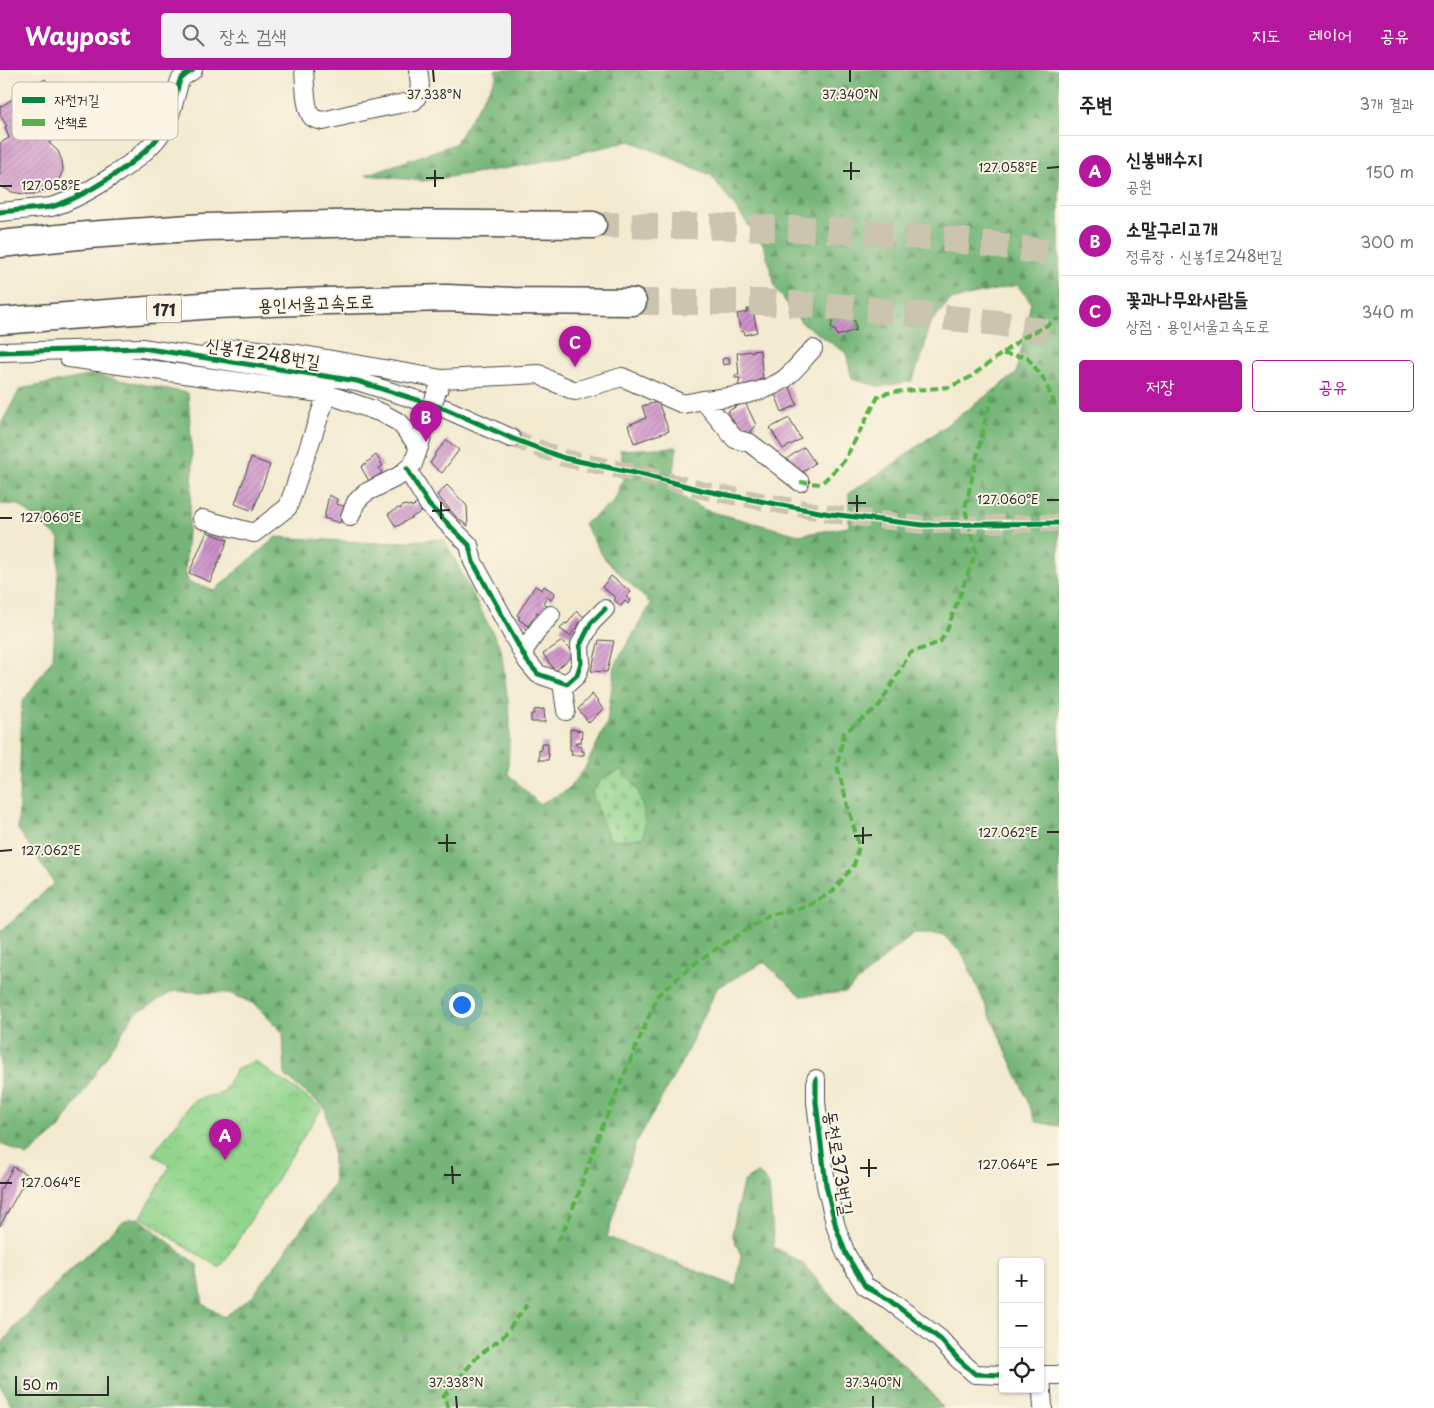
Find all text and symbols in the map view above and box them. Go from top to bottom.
search box [161,13,511,58]
text: Waypost [25,17,131,53]
icon: search [179,21,207,49]
text: 장소 검색 [219,21,287,49]
text: 지도 [1252,21,1281,48]
text: 레이어 [1309,21,1352,48]
text: 공유 [1380,21,1409,48]
legend [12,82,178,140]
text: 37.338°N [406,85,462,103]
text: 37.340°N [822,85,878,103]
text: 주변 [1079,87,1113,119]
text: 자전거길 [54,89,100,110]
text: 3개 결과 [1360,91,1414,115]
text: 산책로 [54,111,88,132]
text: 신봉배수지 [1126,144,1202,172]
text: 127.058°E [978,158,1038,176]
text: A [1089,159,1101,183]
text: 150 m [1366,159,1414,183]
text: 공원 [1126,173,1152,197]
text: 127.058°E [21,176,81,194]
text: 소말구리고개 [1126,214,1218,242]
text: B [1090,229,1100,253]
text: 300 m [1360,229,1414,253]
text: 정류장 · 신봉1로248번길 [1126,243,1283,267]
text: 꽃과나무와사람들 [1126,284,1248,312]
street label: 용인서울고속도로 [258,286,374,318]
road number: 171 [146,295,182,322]
text: C [1089,299,1101,323]
text: 340 m [1362,299,1414,323]
text: 상점 · 용인서울고속도로 [1126,313,1270,337]
pin: C [559,326,591,367]
street label: 신봉1로248번길 [204,330,323,374]
button: 저장 [1079,360,1242,412]
button: 공유 [1252,360,1414,412]
pin: B [410,401,442,442]
text: 127.060°E [977,490,1039,508]
text: 127.060°E [20,508,82,526]
text: 127.062°E [978,823,1038,841]
text: 127.062°E [21,841,81,859]
your location [449,992,475,1018]
street label: 동천로373번길 [818,1109,862,1218]
pin: A [209,1119,241,1160]
text: 127.064°E [978,1155,1038,1173]
text: 127.064°E [21,1173,81,1191]
map controls [999,1258,1044,1393]
button: + [999,1258,1044,1303]
button: − [999,1303,1044,1348]
button: locate [999,1348,1044,1393]
scale bar [15,1373,109,1396]
text: 37.338°N [428,1373,484,1391]
text: 37.340°N [845,1373,901,1391]
text: 50 m [22,1374,58,1395]

